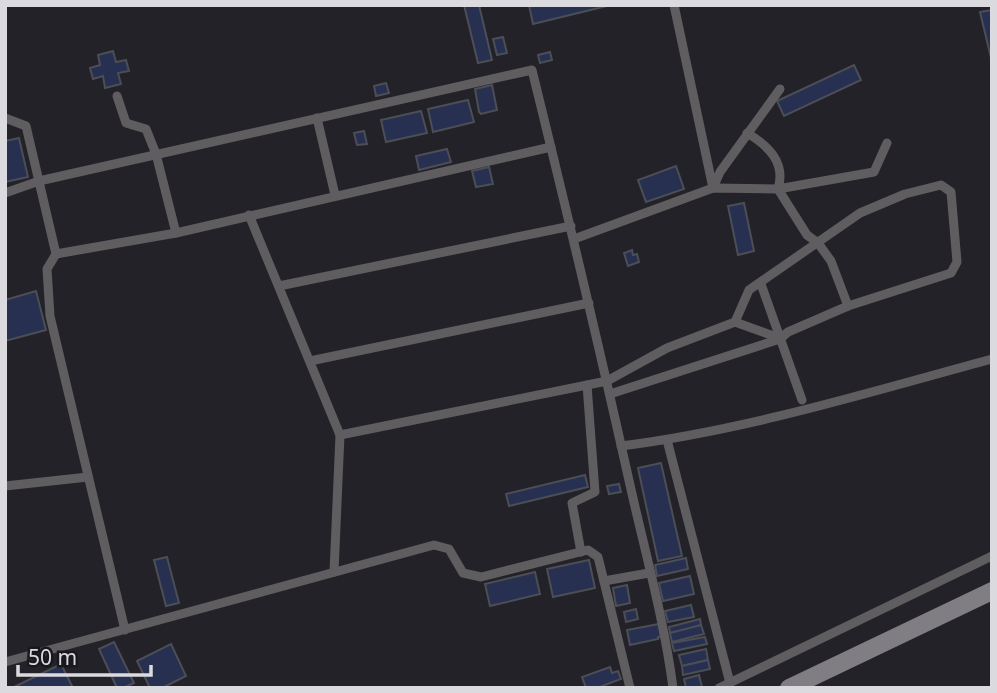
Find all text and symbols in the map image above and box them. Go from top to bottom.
scale bar [18,634,150,678]
text: 50 m [28,643,77,671]

